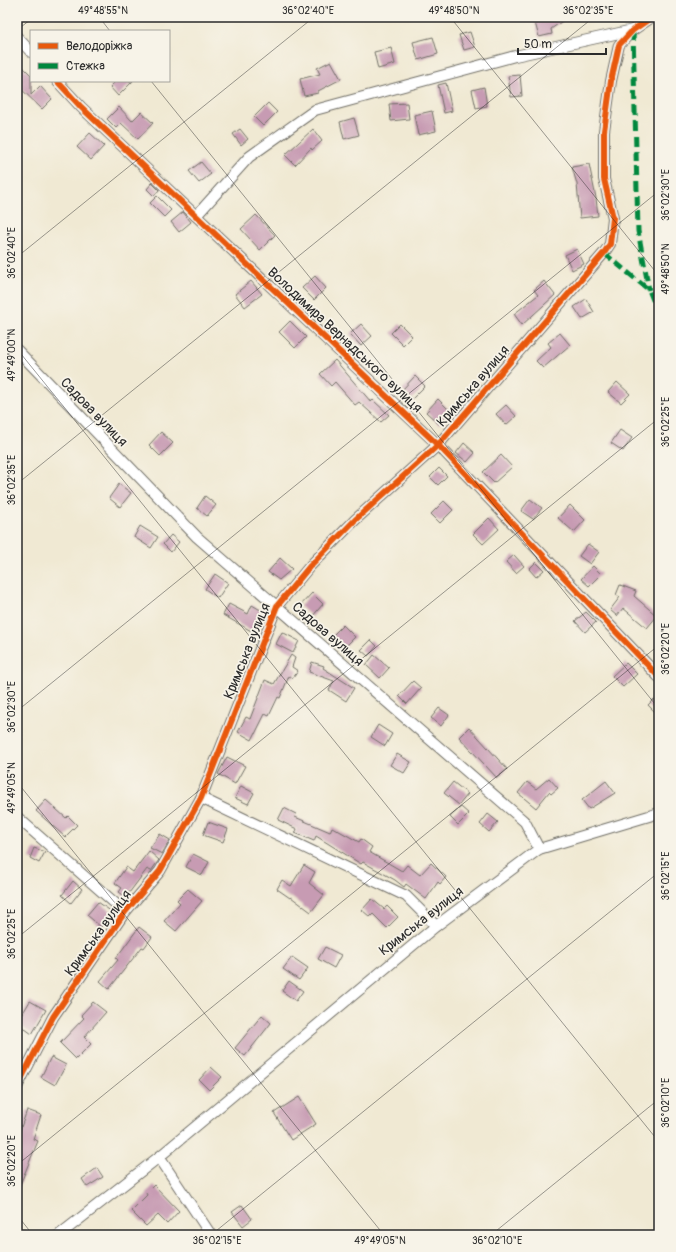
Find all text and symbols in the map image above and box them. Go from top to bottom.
text: 49°48'55"N [78,5,128,17]
text: 36°02'40"E [282,5,334,17]
text: 49°48'50"N [428,5,480,17]
text: 36°02'35"E [563,5,613,17]
legend [30,30,170,82]
scale bar [518,30,606,56]
text: 50 m [524,37,552,52]
text: Велодоріжка [66,39,133,54]
text: Стежка [66,59,105,74]
text: 36°02'30"E [660,169,672,221]
text: 36°02'40"E [6,227,18,279]
text: 49°48'50"N [660,243,672,295]
street label: Володимира Вернадського вулиця [264,264,426,416]
text: 49°49'00"N [6,328,18,381]
street label: Кримська вулиця [433,342,513,430]
street label: Садова вулиця [57,374,131,450]
text: 36°02'25"E [660,397,672,447]
text: 36°02'35"E [6,455,18,505]
street label: Садова вулиця [289,598,367,670]
street label: Кримська вулиця [220,600,274,702]
text: 36°02'20"E [660,623,672,675]
text: 36°02'30"E [6,681,18,733]
text: 49°49'05"N [6,762,18,814]
text: 36°02'15"E [660,852,672,900]
street label: Кримська вулиця [375,883,467,959]
street label: Кримська вулиця [61,887,135,979]
text: 36°02'25"E [6,909,18,959]
text: 36°02'10"E [660,1078,672,1128]
text: 36°02'20"E [6,1135,18,1187]
text: 36°02'15"E [193,1235,241,1247]
text: 49°49'05"N [354,1235,406,1247]
text: 36°02'10"E [472,1235,522,1247]

